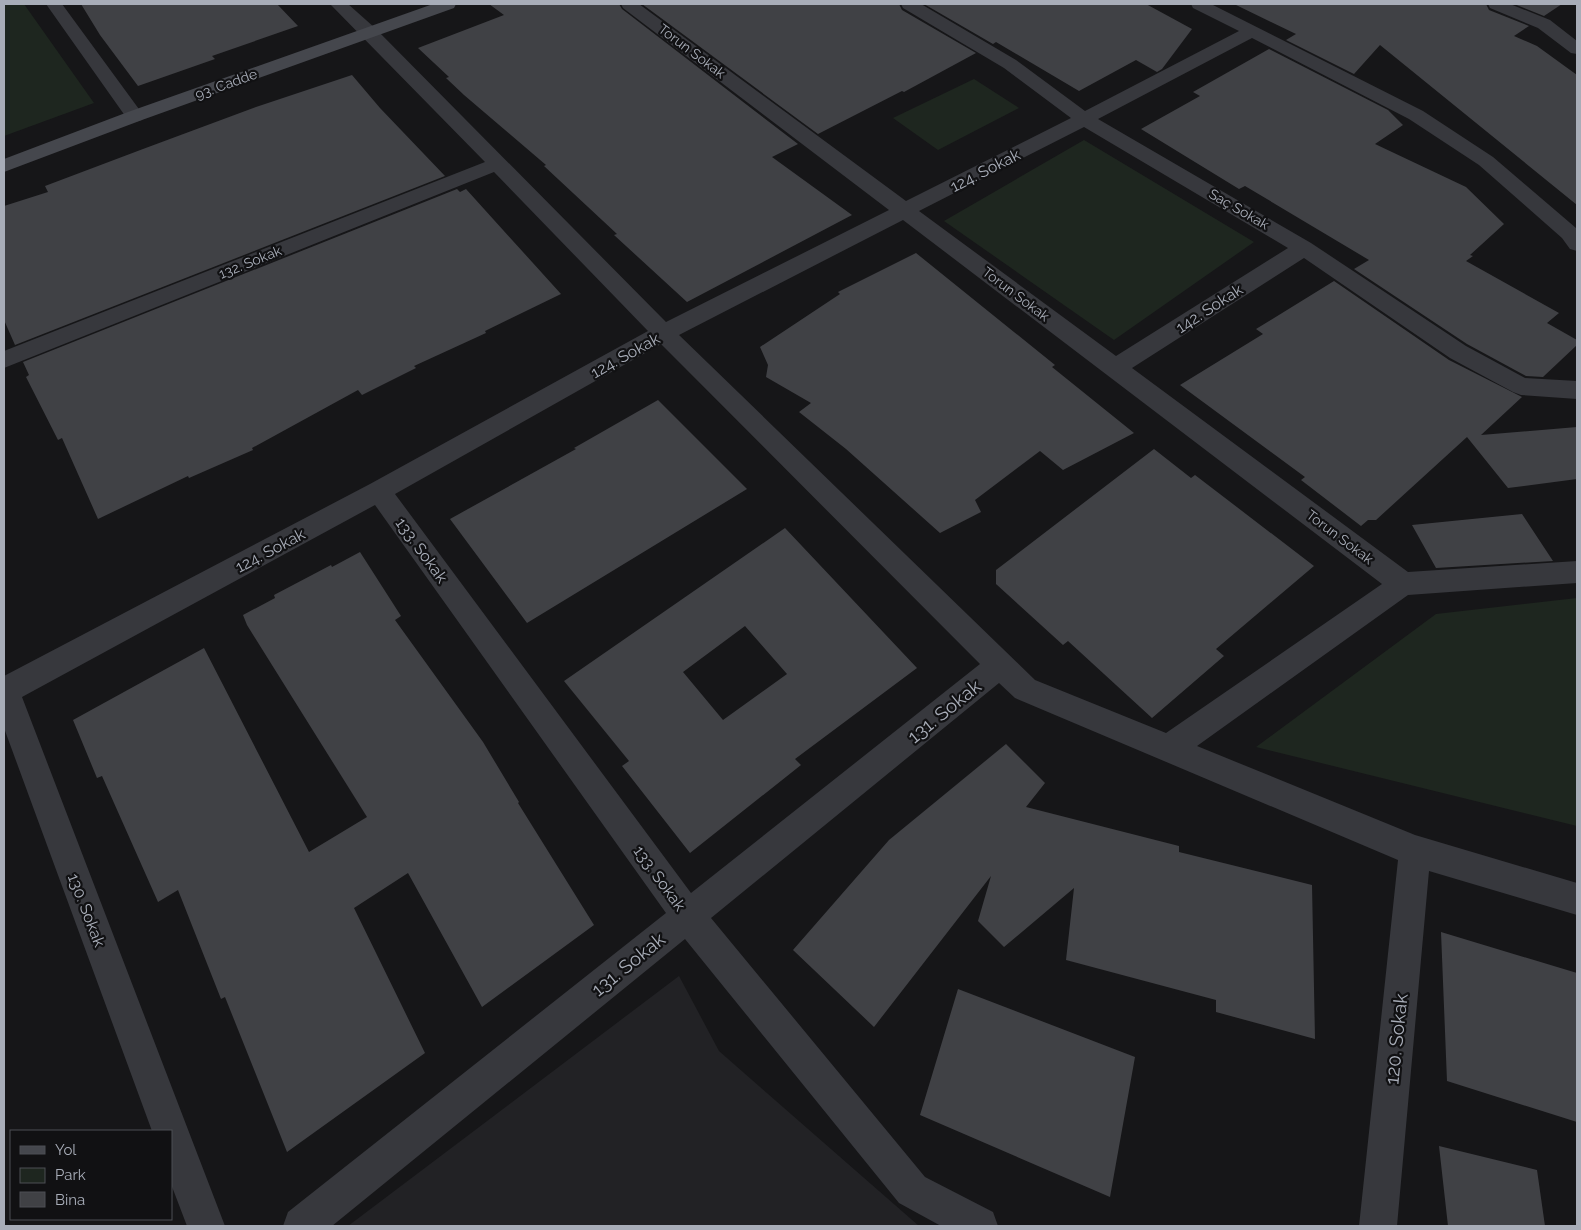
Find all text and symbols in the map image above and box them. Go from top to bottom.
street label: Torun Sokak [655,21,729,82]
street label: 93. Cadde [193,65,259,103]
street label: 124. Sokak [947,145,1024,196]
street label: Saç Sokak [1206,185,1272,233]
street label: 132. Sokak [216,242,284,282]
street label: Torun Sokak [979,264,1053,325]
street label: 142. Sokak [1172,279,1247,337]
street label: 124. Sokak [587,328,663,382]
street label: Torun Sokak [1303,507,1377,568]
street label: 133. Sokak [392,514,452,587]
street label: 124. Sokak [232,524,309,577]
street label: 131. Sokak [903,675,985,747]
street label: 133. Sokak [630,842,690,915]
street label: 130. Sokak [64,871,109,950]
street label: 131. Sokak [587,928,669,1000]
street label: 120. Sokak [1380,992,1412,1086]
legend [10,1130,172,1220]
text: Yol [55,1141,77,1159]
text: Park [55,1166,86,1184]
text: Bina [55,1191,85,1209]

